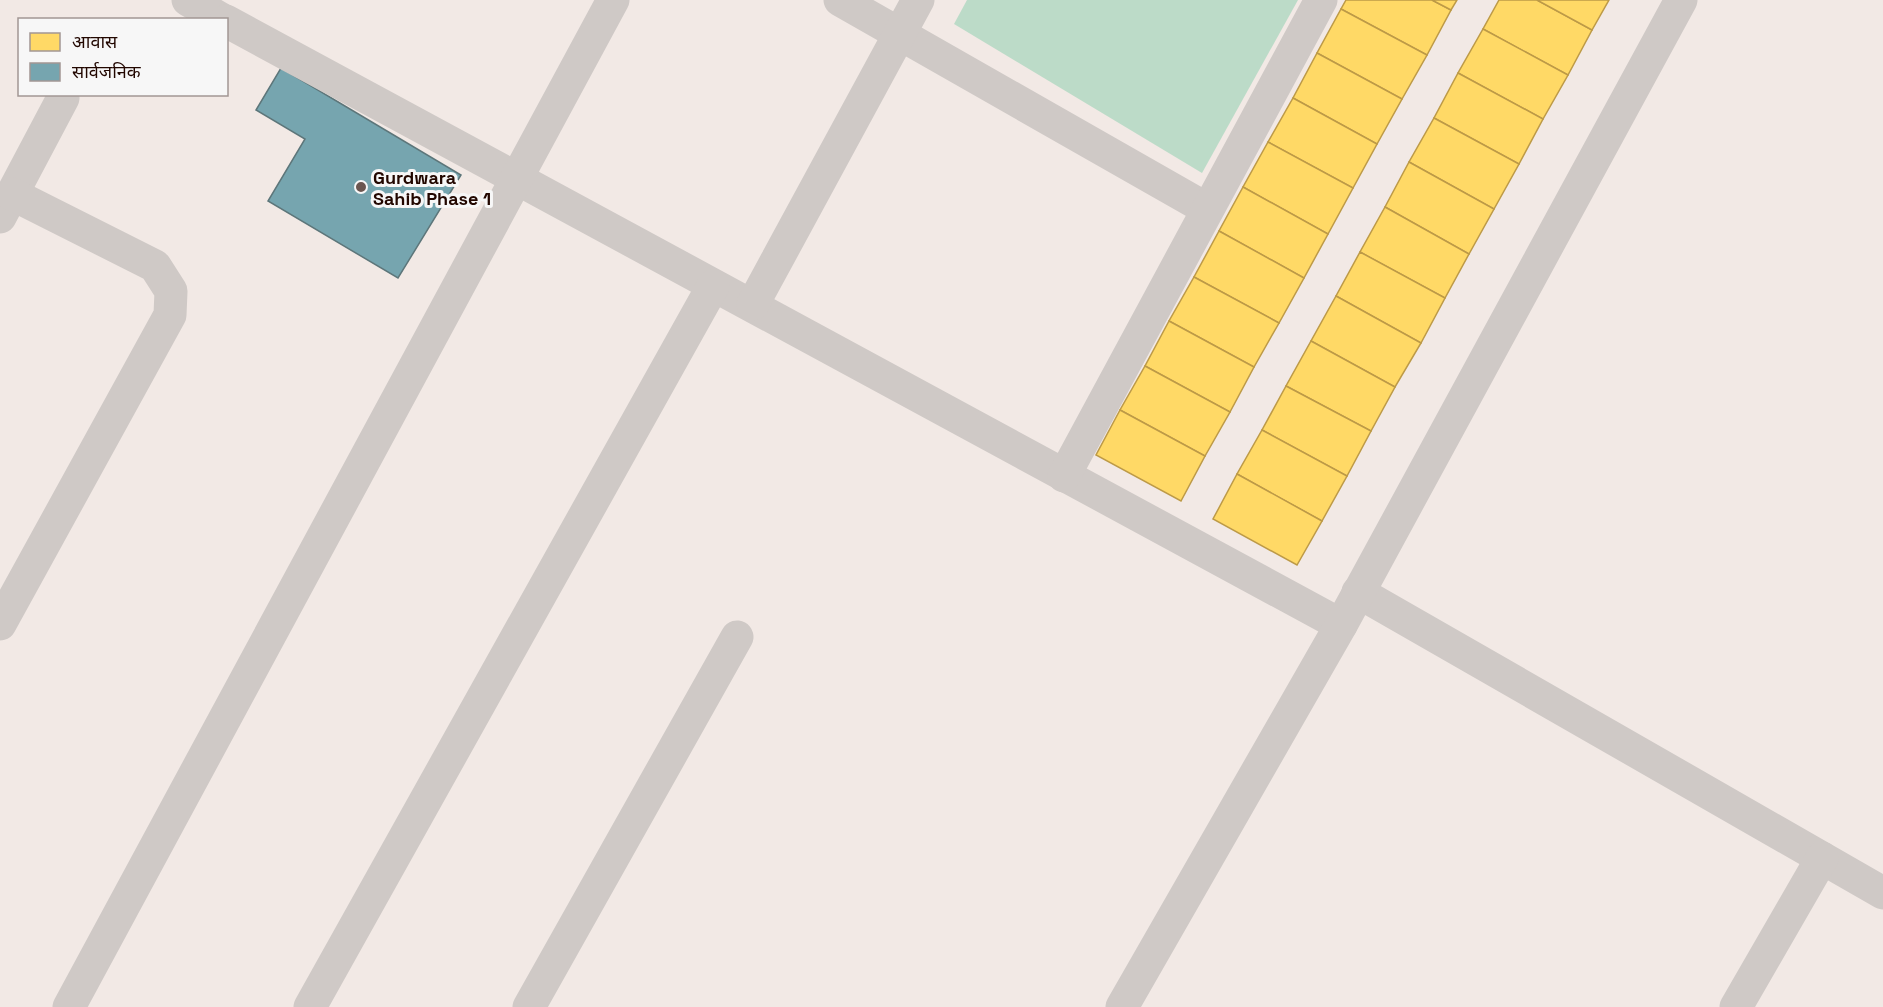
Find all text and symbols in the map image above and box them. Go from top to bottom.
legend [18,18,228,96]
text: आवास [72,30,118,53]
text: सार्वजनिक [72,60,142,83]
place label: Gurdwara Sahib Phase 1 [373,166,491,210]
marker: Gurdwara Sahib Phase 1 [354,180,368,194]

